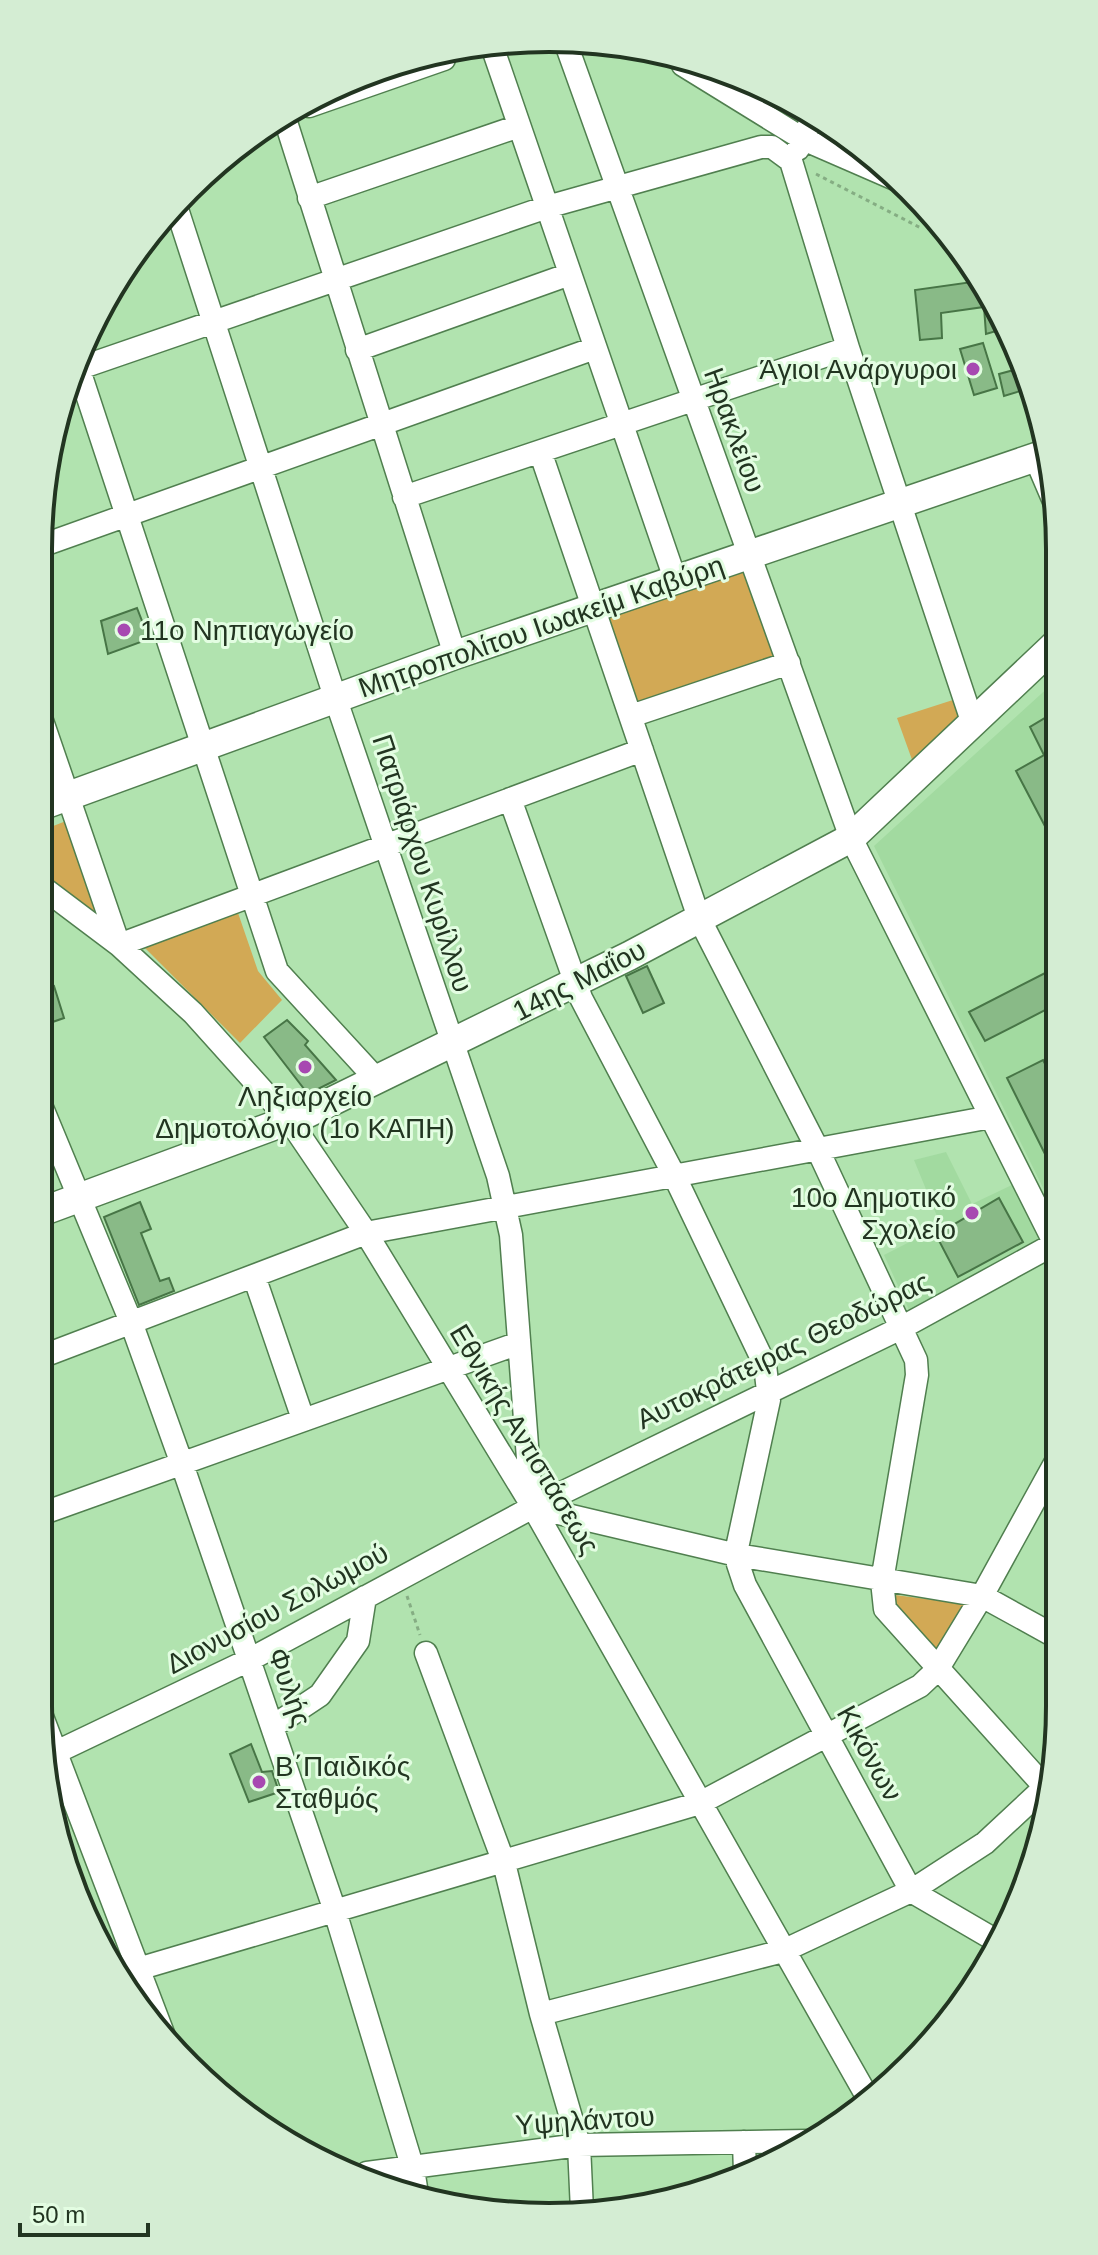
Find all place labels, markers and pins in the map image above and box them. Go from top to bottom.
place label: Άγιοι Ανάργυροι [759,354,957,385]
marker: Άγιοι Ανάργυροι [964,360,982,378]
place label: 11ο Νηπιαγωγείο [140,615,354,646]
marker: 11ο Νηπιαγωγείο [115,621,133,639]
marker: Ληξιαρχείο Δημοτολόγιο (1ο ΚΑΠΗ) [296,1058,314,1076]
place label: Ληξιαρχείο Δημοτολόγιο (1ο ΚΑΠΗ) [155,1081,455,1144]
place label: 10ο Δημοτικό Σχολείο [791,1182,956,1245]
marker: 10ο Δημοτικό Σχολείο [963,1204,981,1222]
place label: Β΄Παιδικός Σταθμός [275,1751,410,1814]
marker: Β΄Παιδικός Σταθμός [250,1773,268,1791]

